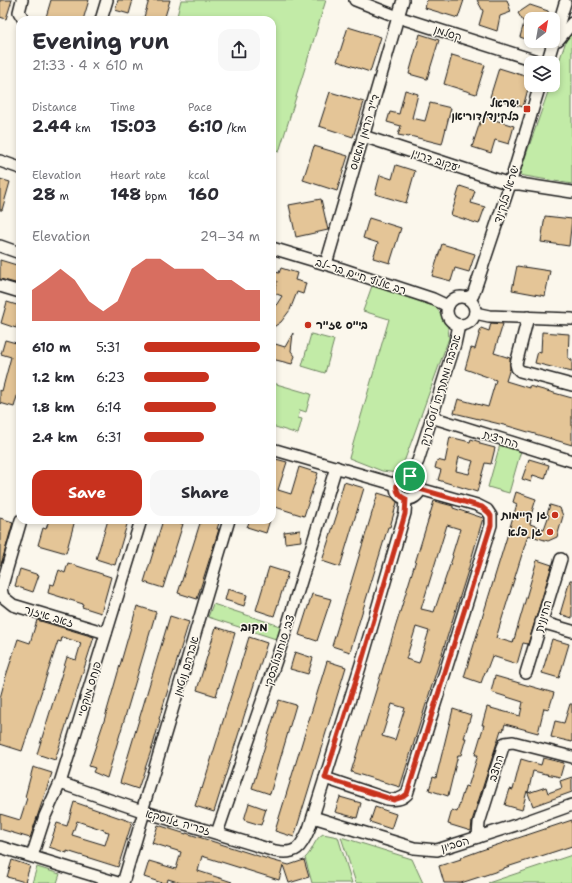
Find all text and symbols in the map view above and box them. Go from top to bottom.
north arrow [524,12,560,48]
map controls [524,12,560,92]
street label: קסלמן [432,22,464,45]
text: Evening run [32,27,169,56]
button: share [218,29,260,71]
button: layers [524,56,560,92]
text: 21:33 · 4 × 610 m [32,57,143,74]
street label: ד"ר הרמן מאאס [346,92,383,172]
place label: ישראל בלקינד/דוריאן [451,96,519,124]
text: Distance [32,100,77,115]
text: Time [110,100,135,115]
text: Pace [188,100,212,115]
marker: ישראל בלקינד/דוריאן [522,104,532,114]
text: 2.44 [32,115,71,137]
text: 15:03 [110,115,156,137]
text: 6:10 [188,115,223,137]
text: km [71,121,91,136]
text: /km [223,121,247,136]
street label: יעקוב דרוין [409,146,462,175]
street label: ישראל בלקינד [490,163,523,225]
text: Elevation [32,168,81,183]
text: Heart rate [110,168,166,183]
text: kcal [188,168,209,183]
text: 28 [32,183,56,205]
text: 148 [110,183,141,205]
text: 160 [188,183,219,205]
text: m [56,189,69,204]
text: bpm [141,189,167,204]
text: Elevation [32,228,90,245]
text: 29–34 m [200,228,260,245]
street label: רב אלוף חיים בר-לב [314,255,408,298]
place label: בי"ס שז"ר [316,318,368,333]
marker: בי"ס שז"ר [303,320,313,330]
street label: אביבה ומתתיהו לוסטרניק [416,333,465,448]
text: 610 m [32,339,71,356]
text: 5:31 [96,339,120,356]
text: 1.2 km [32,369,75,386]
text: 6:23 [96,369,125,386]
text: 1.8 km [32,399,75,416]
text: 6:14 [96,399,121,416]
street label: החרצית [480,427,521,452]
text: 2.4 km [32,429,78,446]
text: 6:31 [96,429,121,446]
pin [393,459,427,493]
icon: arrive [399,465,421,487]
button: Save [32,470,142,516]
button: Share [150,470,260,516]
place label: גן קיימות [500,508,547,523]
marker: גן קיימות [550,510,560,520]
place label: גן פלא [508,525,542,540]
marker: גן פלא [545,527,555,537]
street label: החיננית [531,598,556,634]
street label: זאב איזנר [22,602,75,631]
street label: צבי סוחובולבסקי [261,613,298,689]
district label: מקוב [239,619,268,635]
street label: אברהם נוטמן [170,634,203,698]
street label: פנחס מוקסיי [74,659,105,719]
street label: החצב [485,753,508,783]
street label: זכריה גלוסקא [144,806,212,839]
street label: הסביון [439,833,471,856]

